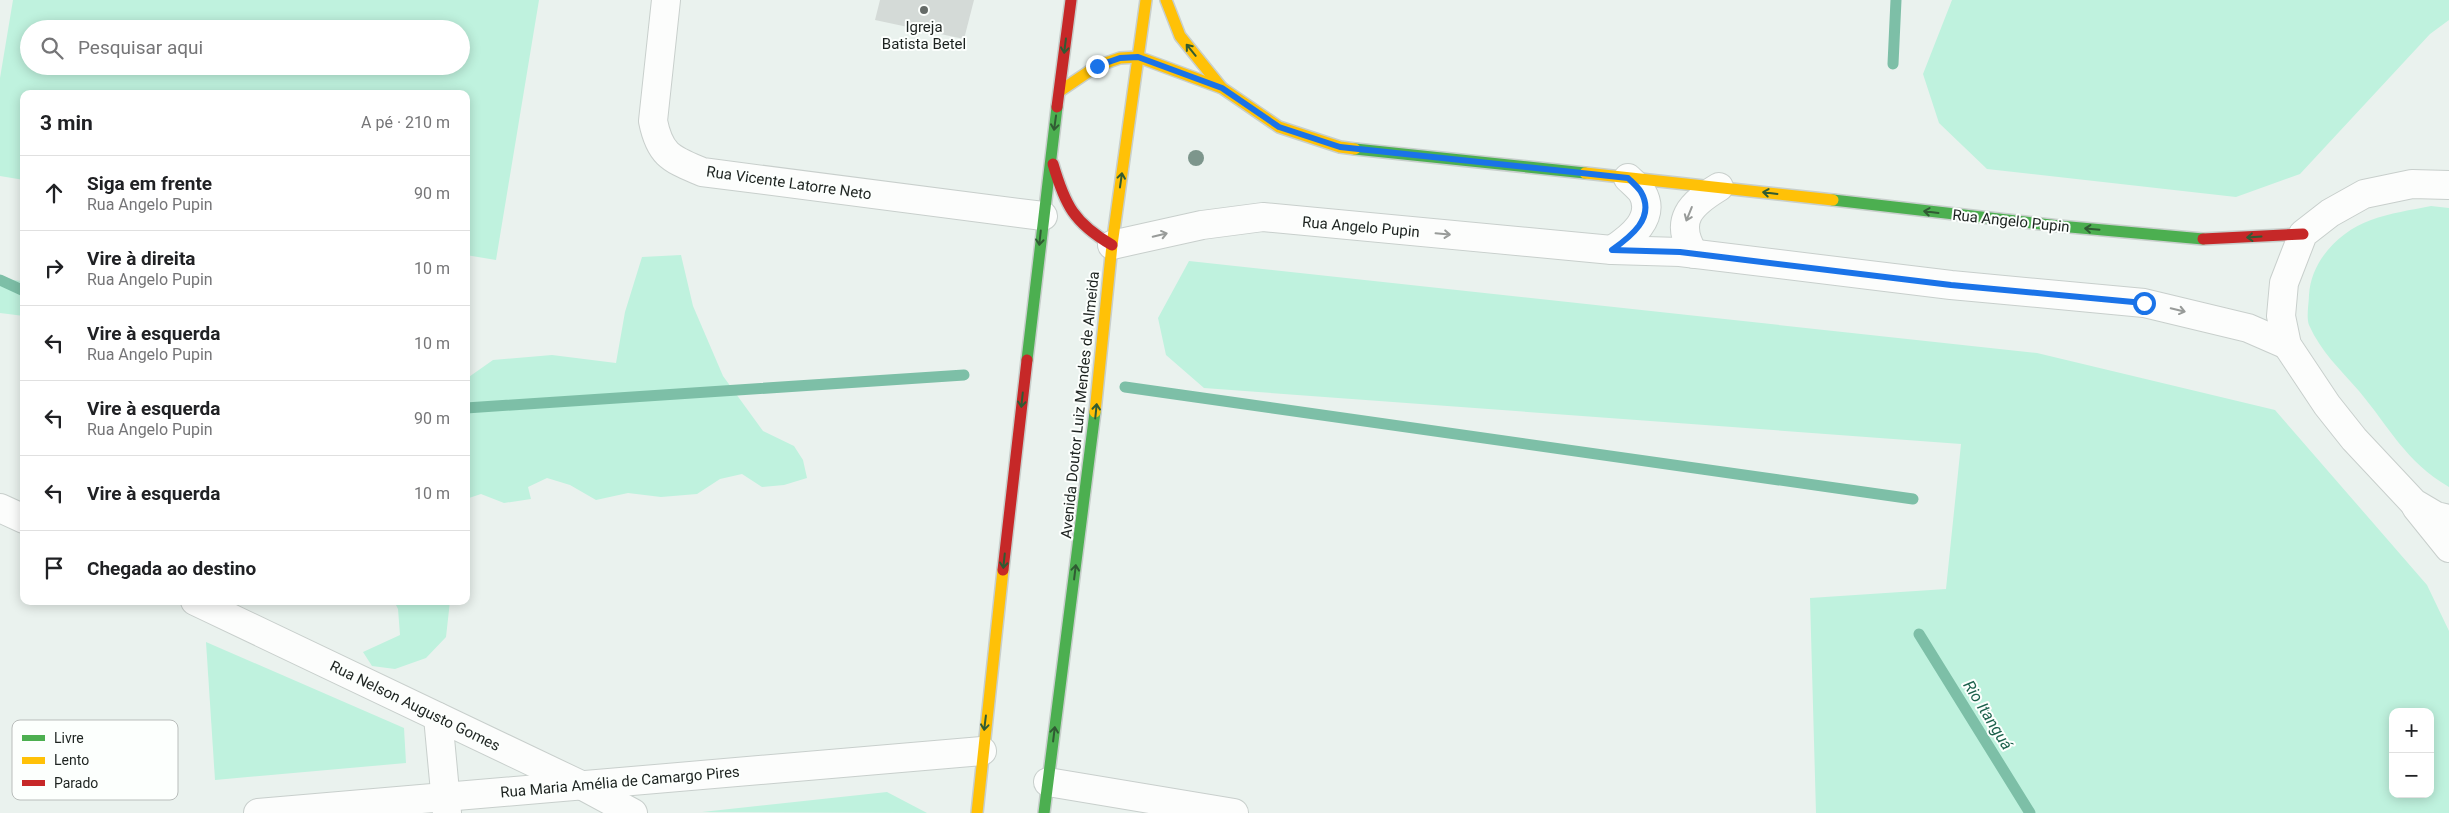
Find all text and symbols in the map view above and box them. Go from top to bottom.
marker: Igreja Batista Betel [918,4,930,16]
place label: Igreja Batista Betel [882,18,966,53]
search box [20,20,470,75]
icon: search [38,34,66,62]
text: Pesquisar aqui [78,36,203,59]
one-way arrow [1060,37,1070,53]
one-way arrow [1186,44,1197,57]
route end [1086,55,1109,78]
text: 3 min [40,111,93,135]
text: A pé · 210 m [361,113,450,132]
one-way arrow [1050,115,1060,131]
street label: Rua Vicente Latorre Neto [705,163,873,203]
text: Siga em frente [87,172,212,195]
one-way arrow [1117,172,1127,188]
icon: ahead [40,179,68,207]
text: 90 m [414,184,450,203]
one-way arrow [1762,188,1778,198]
text: Rua Angelo Pupin [87,195,213,214]
one-way arrow [1683,206,1693,221]
street label: Rua Angelo Pupin [1951,206,2071,236]
one-way arrow [1923,207,1939,217]
street label: Rua Angelo Pupin [1302,213,1420,241]
one-way arrow [2085,225,2101,234]
one-way arrow [1434,229,1450,239]
one-way arrow [1035,230,1045,246]
one-way arrow [1151,230,1167,239]
one-way arrow [2247,233,2263,242]
text: Vire à direita [87,247,196,270]
icon: right [40,254,68,282]
text: 10 m [414,259,450,278]
text: Rua Angelo Pupin [87,270,213,289]
street label: Avenida Doutor Luiz Mendes de Almeida [1057,270,1103,540]
route start [2133,292,2156,315]
one-way arrow [2170,306,2186,315]
text: Vire à esquerda [87,322,220,345]
icon: left [40,329,68,357]
text: 10 m [414,334,450,353]
text: Rua Angelo Pupin [87,345,213,364]
one-way arrow [1017,391,1027,407]
text: Vire à esquerda [87,397,220,420]
icon: left [40,404,68,432]
one-way arrow [1091,404,1101,420]
text: 90 m [414,409,450,428]
text: Rua Angelo Pupin [87,420,213,439]
icon: left [40,479,68,507]
text: Vire à esquerda [87,482,220,505]
text: 10 m [414,484,450,503]
one-way arrow [999,553,1009,569]
icon: arrive [40,554,68,582]
text: Chegada ao destino [87,557,256,580]
one-way arrow [1070,565,1080,581]
street label: Rua Nelson Augusto Gomes [327,657,503,755]
water label: Rio Itanguá [1959,677,2017,754]
map controls [2389,708,2434,798]
button: + [2389,708,2434,753]
one-way arrow [980,714,990,730]
legend [12,720,178,800]
one-way arrow [1050,726,1060,742]
text: Livre [54,730,84,746]
text: Lento [54,752,89,768]
button: − [2389,753,2434,798]
street label: Rua Maria Amélia de Camargo Pires [500,763,740,801]
text: Parado [54,775,98,791]

